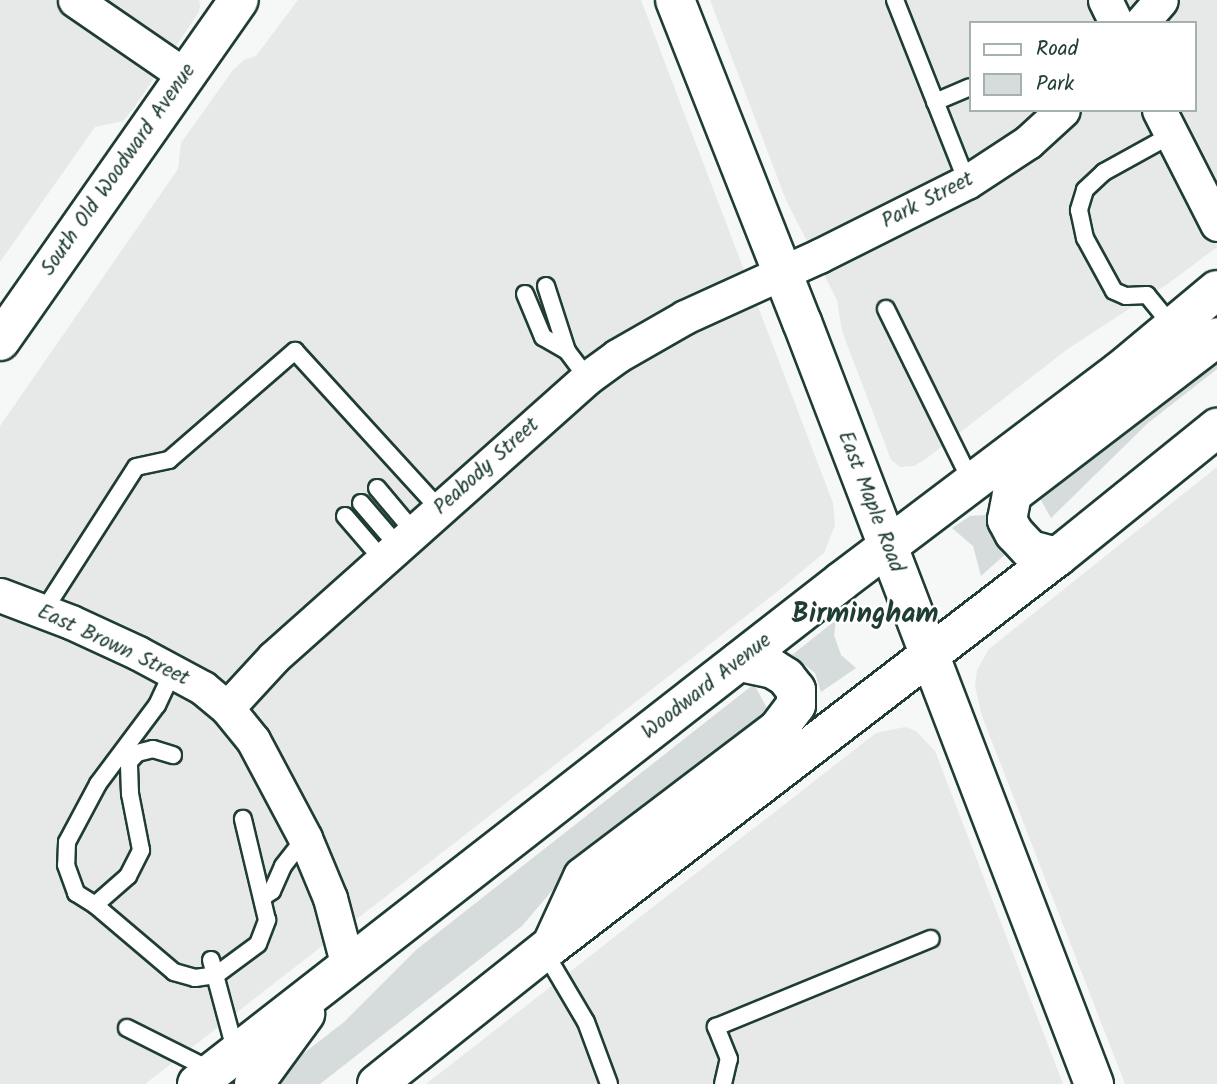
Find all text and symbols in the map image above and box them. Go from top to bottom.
legend [968,21,1196,112]
text: Road [1036,33,1078,66]
street label: South Old Woodward Avenue [36,59,202,281]
text: Park [1036,68,1074,101]
street label: Park Street [878,167,978,235]
street label: Peabody Street [429,413,545,521]
street label: East Maple Road [832,428,908,576]
district label: Birmingham [791,598,939,632]
street label: East Brown Street [33,600,193,692]
street label: Woodward Avenue [637,629,777,745]

